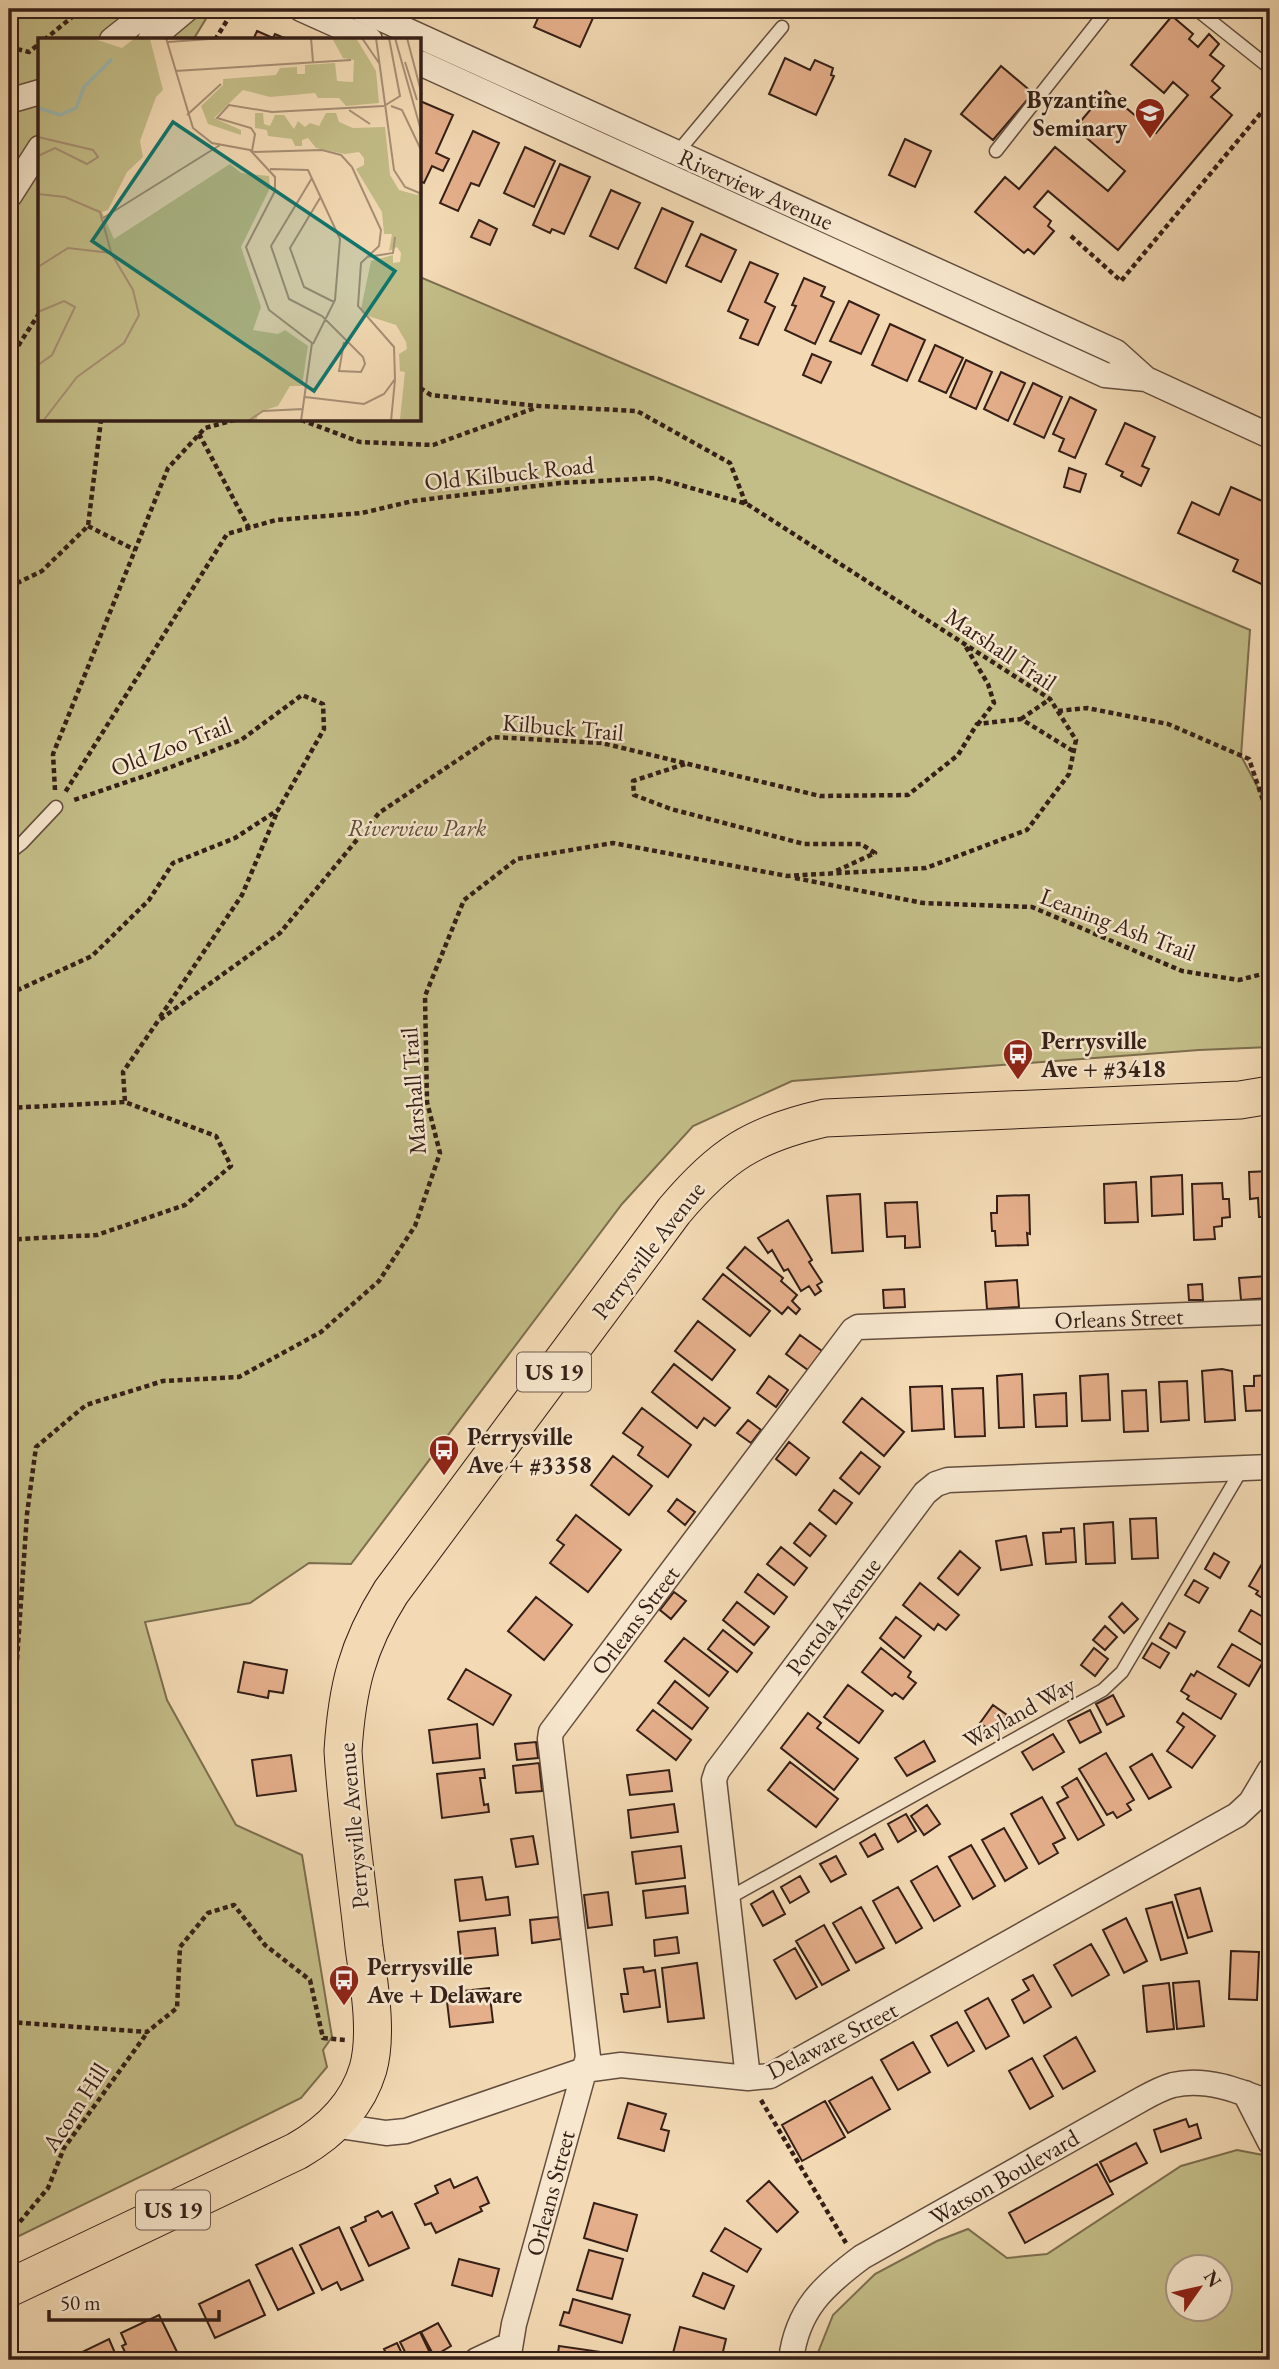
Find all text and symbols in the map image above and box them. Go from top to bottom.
inset map [38,38,422,422]
place label: Byzantine Seminary [1027,84,1127,144]
school or university icon: Byzantine Seminary [1133,96,1167,140]
street label: Riverview Avenue [674,141,838,237]
street label: Old Kilbuck Road [423,449,596,497]
street label: Marshall Trail [939,600,1063,698]
street label: Kilbuck Trail [501,706,625,748]
street label: Old Zoo Trail [106,709,236,783]
park label: Riverview Park [348,812,486,843]
street label: Leaning Ash Trail [1036,880,1200,968]
place label: Perrysville Ave + #3418 [1040,1025,1166,1084]
street label: Marshall Trail [393,1026,433,1156]
bus stop icon: Perrysville Ave + #3418 [1001,1037,1035,1081]
street label: Perrysville Avenue [584,1175,712,1325]
street label: Orleans Street [1054,1300,1184,1336]
road number: US 19 [517,1352,591,1392]
place label: Perrysville Ave + #3358 [466,1421,592,1480]
bus stop icon: Perrysville Ave + #3358 [427,1433,461,1477]
street label: Portola Avenue [778,1551,888,1681]
street label: Orleans Street [584,1559,686,1681]
street label: Wayland Way [957,1668,1081,1756]
street label: Perrysville Avenue [330,1742,376,1910]
place label: Perrysville Ave + Delaware [366,1951,522,2010]
bus stop icon: Perrysville Ave + Delaware [327,1963,361,2007]
street label: Delaware Street [761,1994,903,2086]
street label: Acorn Hill [34,2056,115,2158]
street label: Watson Boulevard [924,2121,1085,2232]
street label: Orleans Street [518,2126,582,2259]
road number: US 19 [136,2190,210,2230]
north arrow [1164,2254,1234,2324]
text: N [1198,2265,1228,2293]
scale bar [49,2278,219,2322]
text: 50 m [60,2289,101,2316]

